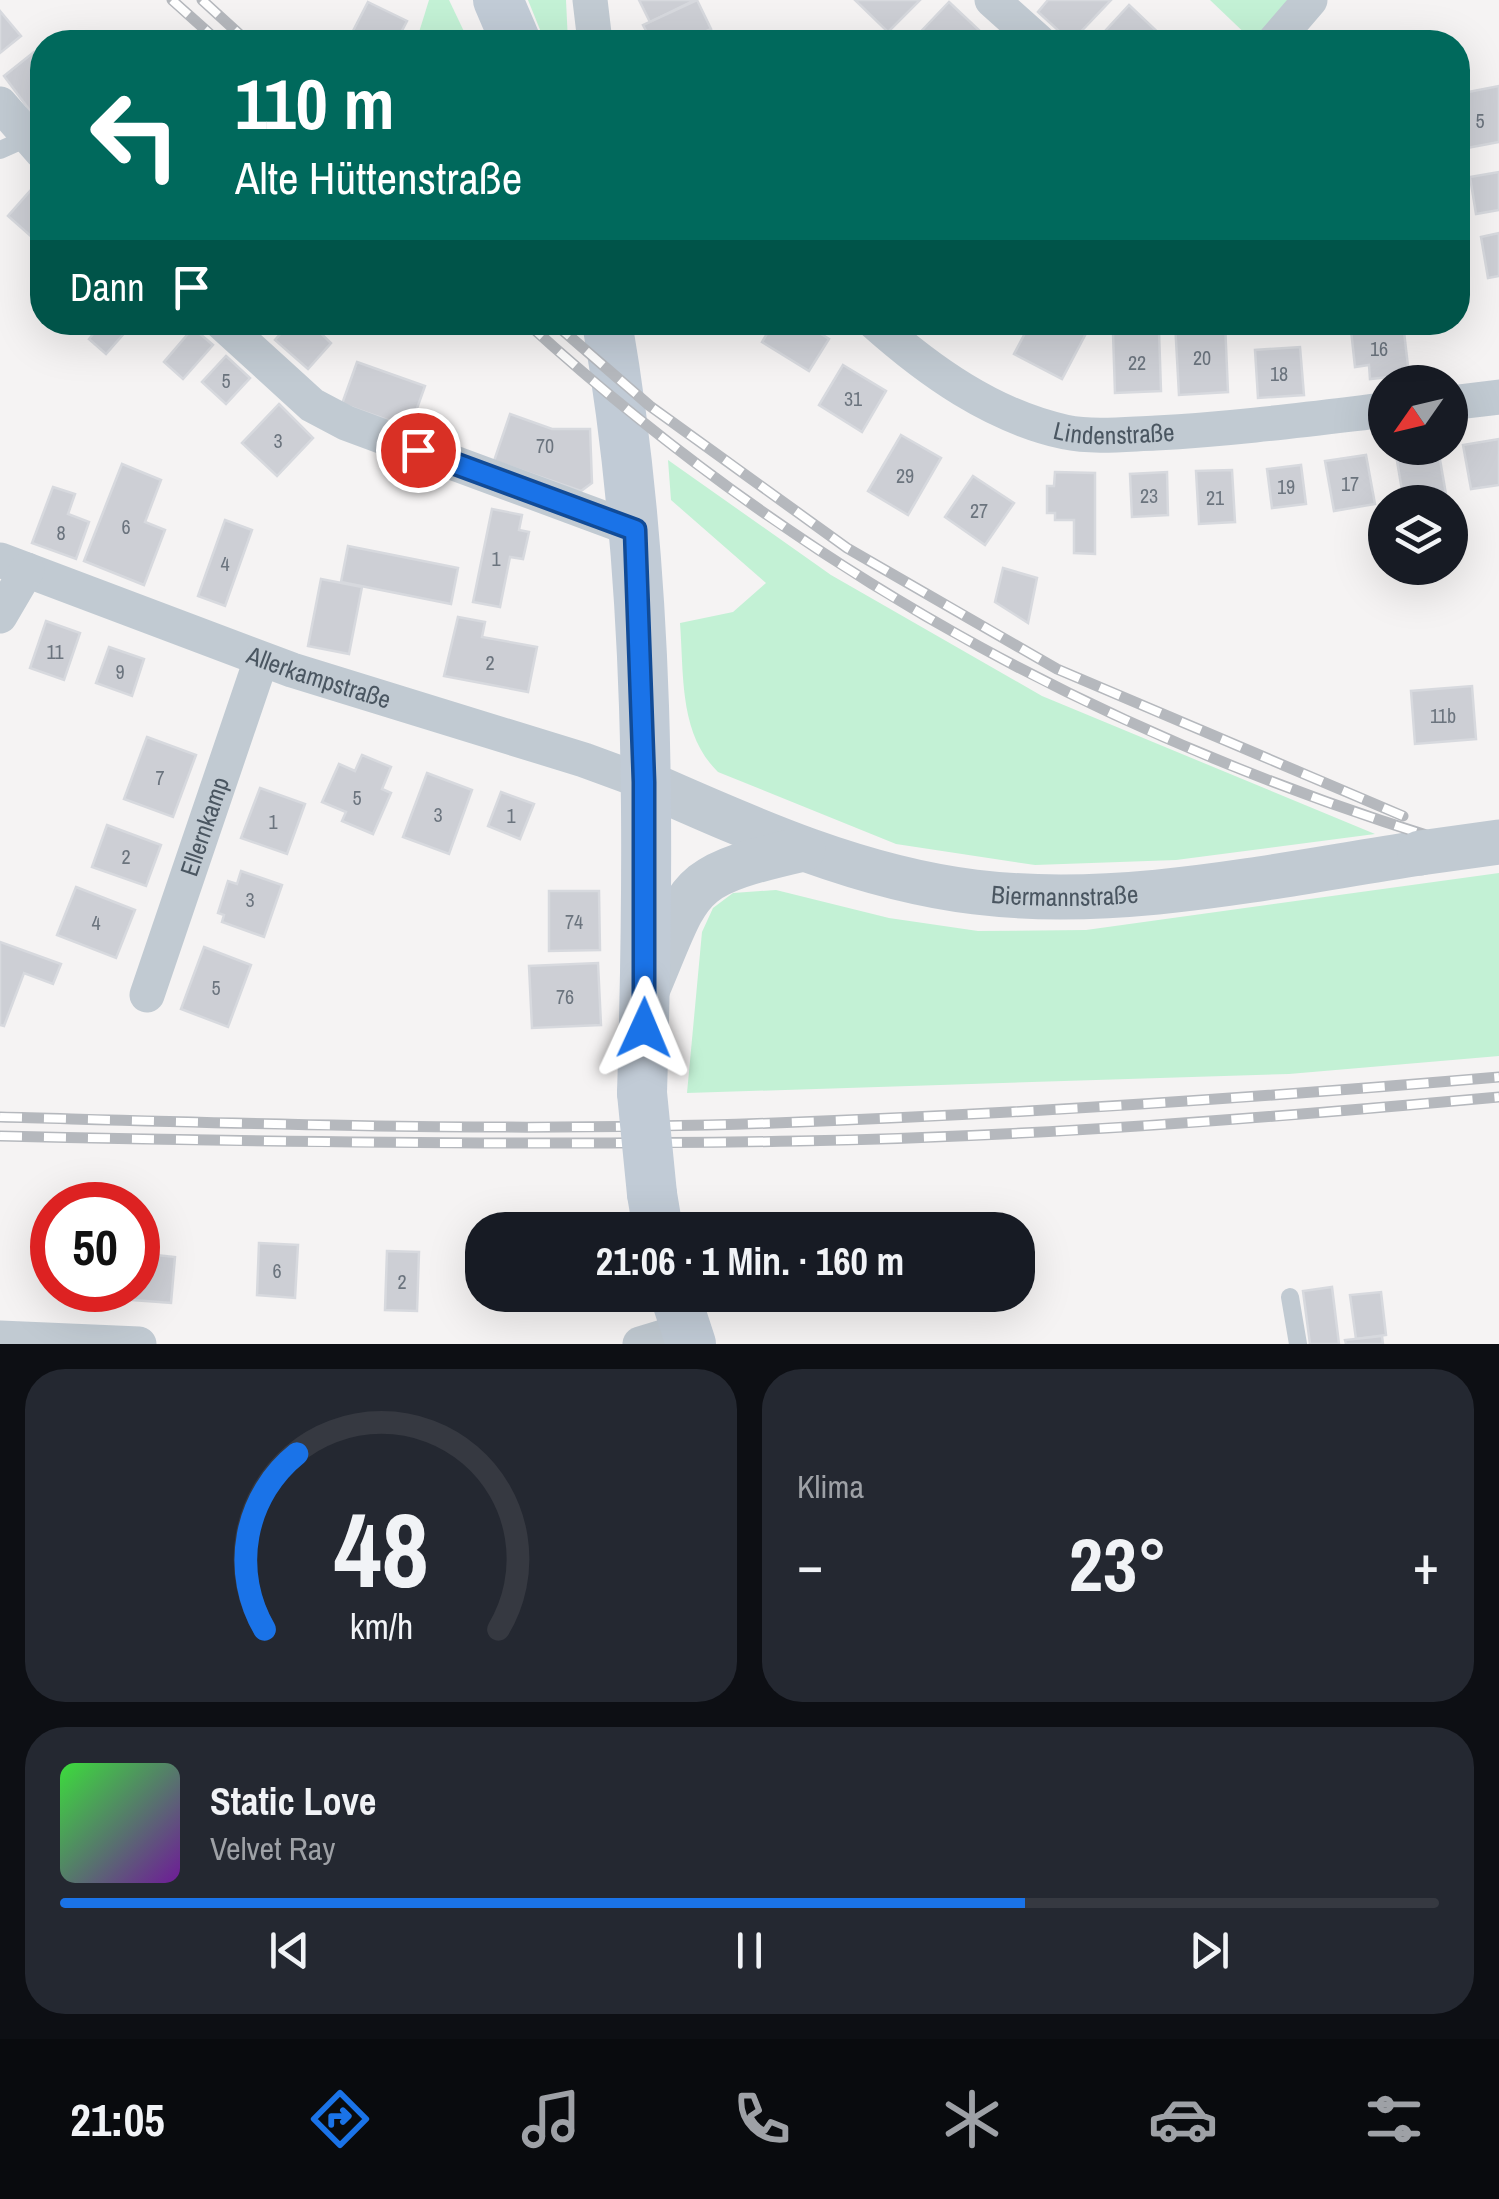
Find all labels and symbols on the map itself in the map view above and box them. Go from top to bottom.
house number: 5 [1475,107,1485,134]
house number: 16 [1370,335,1388,362]
house number: 20 [1193,344,1211,371]
house number: 22 [1128,349,1146,376]
house number: 18 [1270,360,1288,387]
north arrow [1368,365,1468,465]
house number: 5 [221,367,231,394]
house number: 31 [844,385,862,412]
pin [376,408,461,493]
street label: Lindenstraße [1050,413,1175,452]
house number: 3 [273,427,283,454]
house number: 70 [536,432,554,459]
house number: 29 [896,462,914,489]
house number: 17 [1341,470,1359,497]
house number: 19 [1277,473,1295,500]
house number: 23 [1140,482,1158,509]
house number: 21 [1206,484,1224,511]
house number: 27 [970,497,988,524]
house number: 6 [121,513,131,540]
house number: 8 [56,519,66,546]
house number: 1 [491,545,501,572]
house number: 4 [220,550,230,577]
street label: Allerkampstraße [241,637,395,716]
house number: 11 [46,638,64,665]
house number: 2 [485,649,495,676]
house number: 9 [115,658,125,685]
house number: 11b [1430,702,1456,729]
house number: 7 [155,764,165,791]
street label: Ellernkamp [172,772,237,881]
house number: 5 [352,784,362,811]
house number: 3 [433,801,443,828]
house number: 1 [506,802,516,829]
house number: 1 [268,808,278,835]
house number: 2 [121,843,131,870]
street label: Biermannstraße [990,877,1139,914]
house number: 3 [245,886,255,913]
house number: 74 [565,908,583,935]
house number: 4 [91,909,101,936]
house number: 5 [211,974,221,1001]
position arrow [592,976,696,1080]
house number: 76 [556,983,574,1010]
speed limit sign: 50 [30,1182,160,1312]
house number: 6 [272,1257,282,1284]
house number: 2 [397,1268,407,1295]

